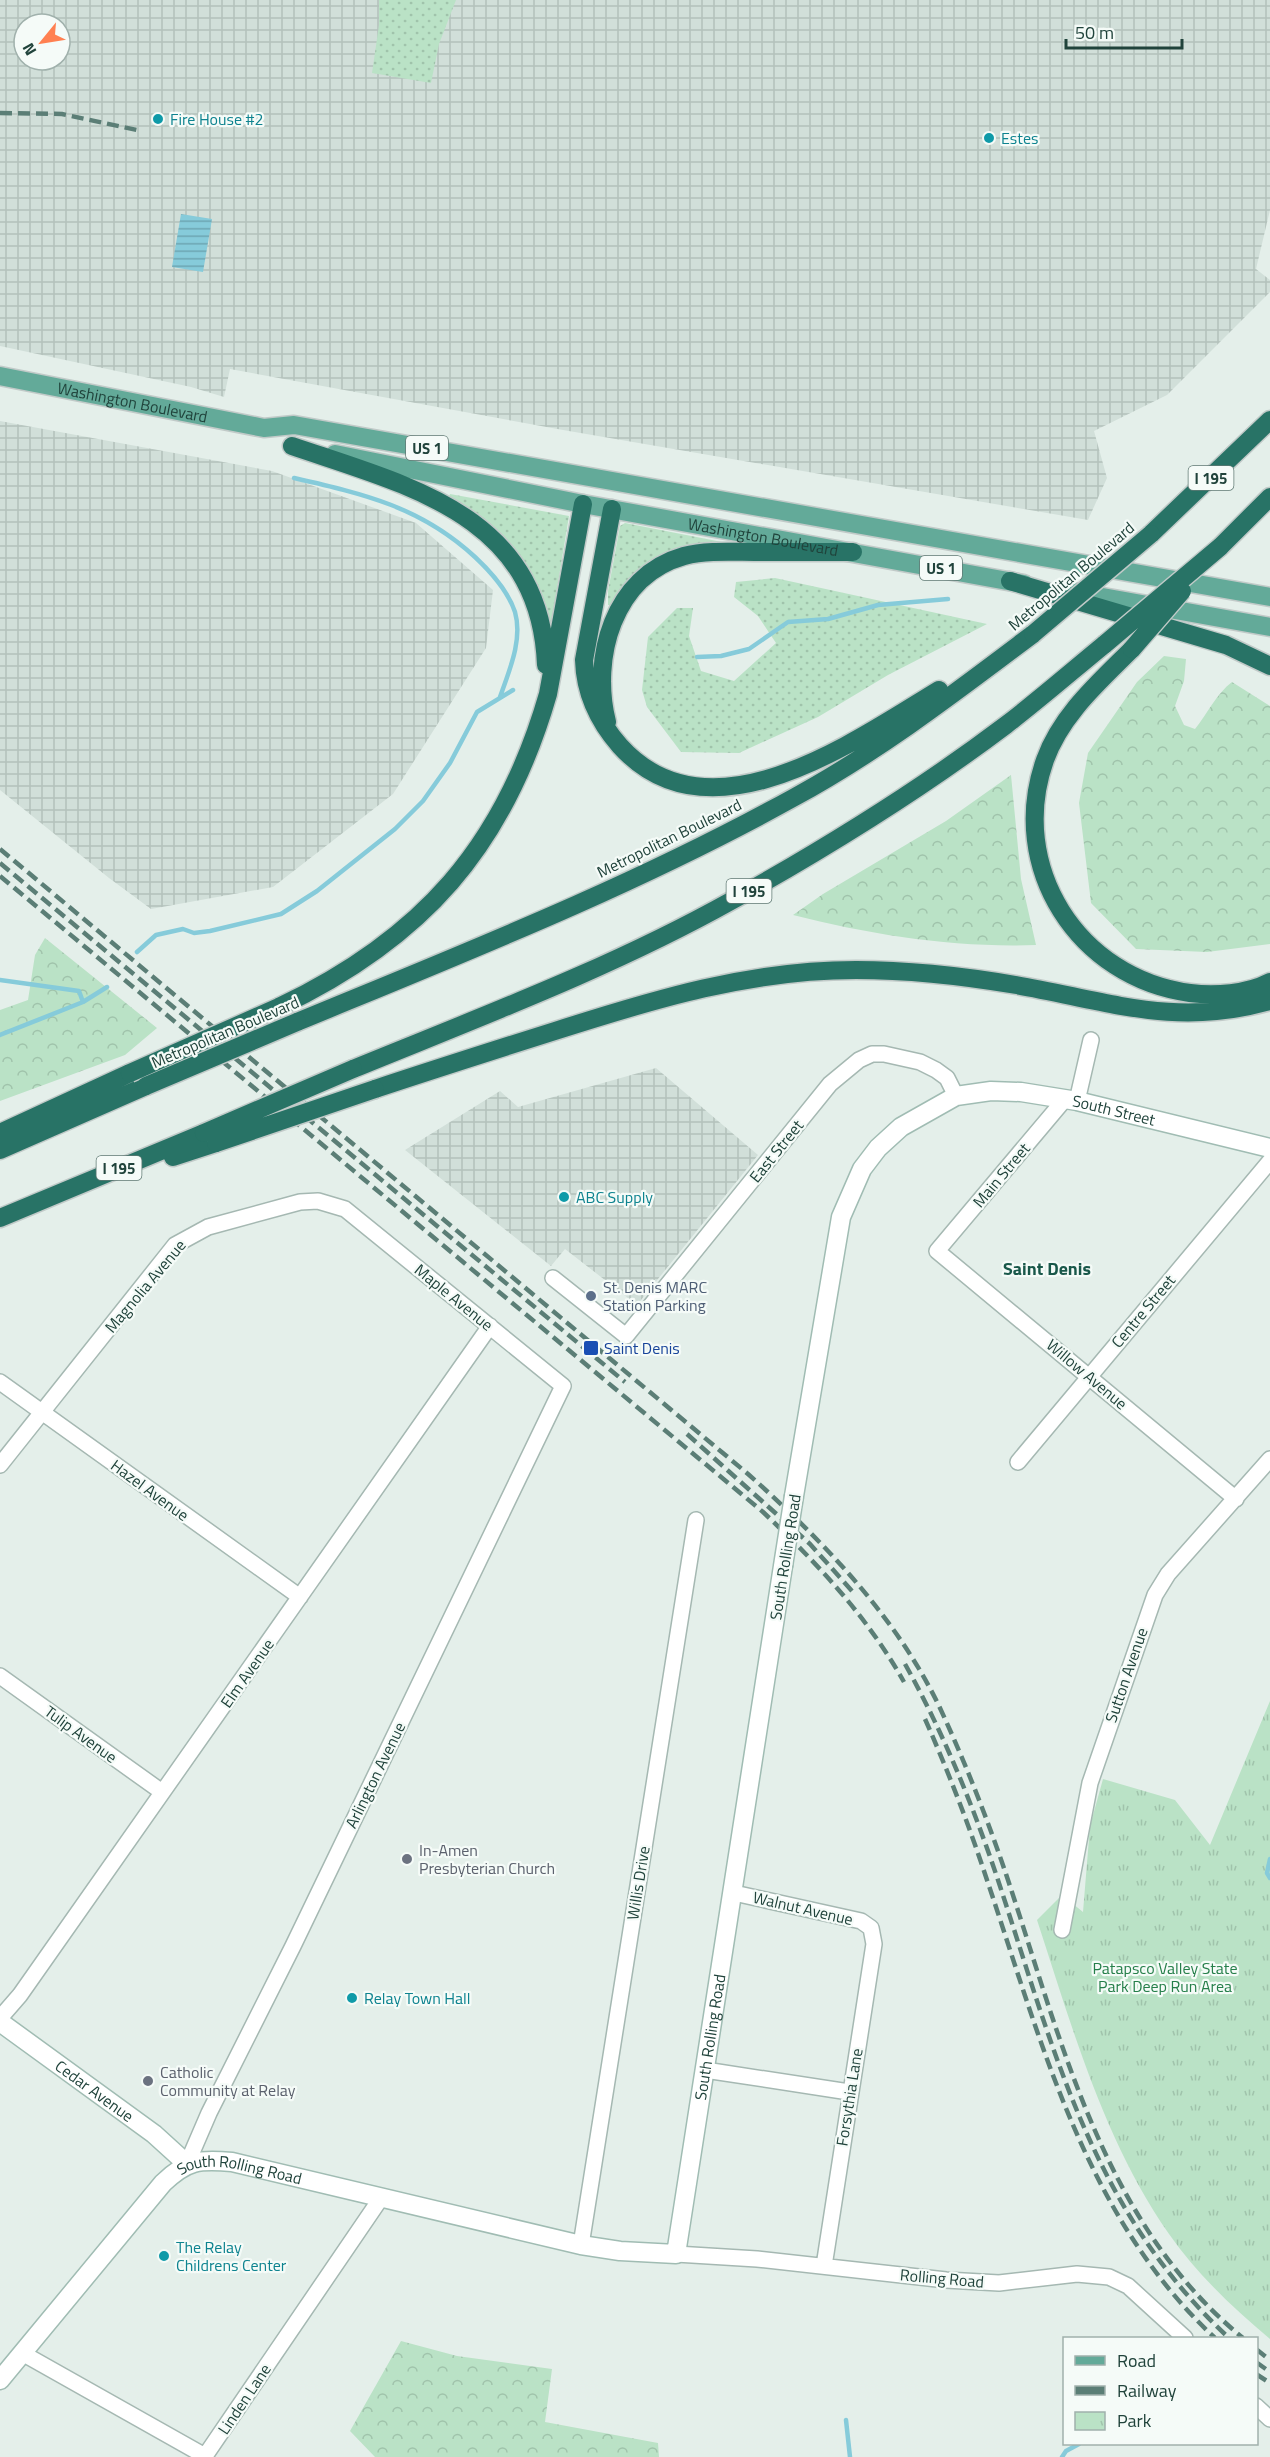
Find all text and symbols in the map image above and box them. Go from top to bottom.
north arrow [12,12,72,72]
scale bar [1066,12,1182,50]
text: 50 m [1075,19,1114,46]
text: N [16,39,42,60]
place label: Fire House #2 [170,107,264,131]
marker: Fire House #2 [151,112,165,126]
place label: Estes [1001,126,1038,150]
marker: Estes [982,131,996,145]
street label: Washington Boulevard [55,376,210,429]
road number: US 1 [406,436,448,460]
road number: I 195 [1188,466,1234,490]
street label: Washington Boulevard [686,511,840,562]
street label: Metropolitan Boulevard [1003,516,1139,636]
road number: US 1 [920,556,962,580]
street label: Metropolitan Boulevard [593,792,745,884]
road number: I 195 [726,879,771,903]
street label: Metropolitan Boulevard [147,990,303,1074]
street label: South Street [1071,1088,1158,1132]
street label: East Street [743,1114,809,1188]
street label: Main Street [967,1137,1036,1213]
road number: I 195 [96,1156,142,1180]
place label: ABC Supply [576,1185,653,1209]
marker: ABC Supply [557,1190,571,1204]
street label: Magnolia Avenue [99,1234,191,1338]
district label: Saint Denis [1003,1255,1091,1282]
street label: Maple Avenue [409,1258,499,1336]
street label: Centre Street [1105,1269,1181,1353]
place label: St. Denis MARC Station Parking [603,1275,707,1317]
marker: St. Denis MARC Station Parking [584,1289,598,1303]
street label: Willow Avenue [1041,1333,1133,1415]
place label: Saint Denis [604,1336,680,1360]
marker: Saint Denis [582,1339,600,1357]
street label: Hazel Avenue [106,1453,194,1527]
street label: South Rolling Road [763,1492,807,1622]
street label: Sutton Avenue [1099,1624,1153,1726]
street label: Elm Avenue [214,1634,280,1712]
street label: Tulip Avenue [40,1699,122,1769]
street label: Arlington Avenue [339,1718,411,1832]
place label: In-Amen Presbyterian Church [419,1838,555,1880]
street label: Willis Drive [620,1844,656,1922]
marker: In-Amen Presbyterian Church [400,1852,414,1866]
street label: Walnut Avenue [751,1885,855,1931]
park label: Patapsco Valley State Park Deep Run Area [1092,1956,1238,1998]
street label: South Rolling Road [688,1972,731,2102]
place label: Relay Town Hall [364,1986,471,2010]
marker: Relay Town Hall [345,1991,359,2005]
street label: Forsythia Lane [829,2046,869,2148]
street label: Cedar Avenue [50,2054,139,2128]
place label: Catholic Community at Relay [160,2060,296,2102]
marker: Catholic Community at Relay [141,2074,155,2088]
street label: South Rolling Road [172,2149,304,2190]
place label: The Relay Childrens Center [176,2235,287,2277]
marker: The Relay Childrens Center [157,2249,171,2263]
street label: Rolling Road [899,2262,985,2294]
legend [1063,2337,1258,2445]
text: Road [1117,2347,1156,2374]
street label: Linden Lane [211,2359,277,2439]
text: Railway [1117,2377,1177,2404]
text: Park [1117,2407,1152,2434]

